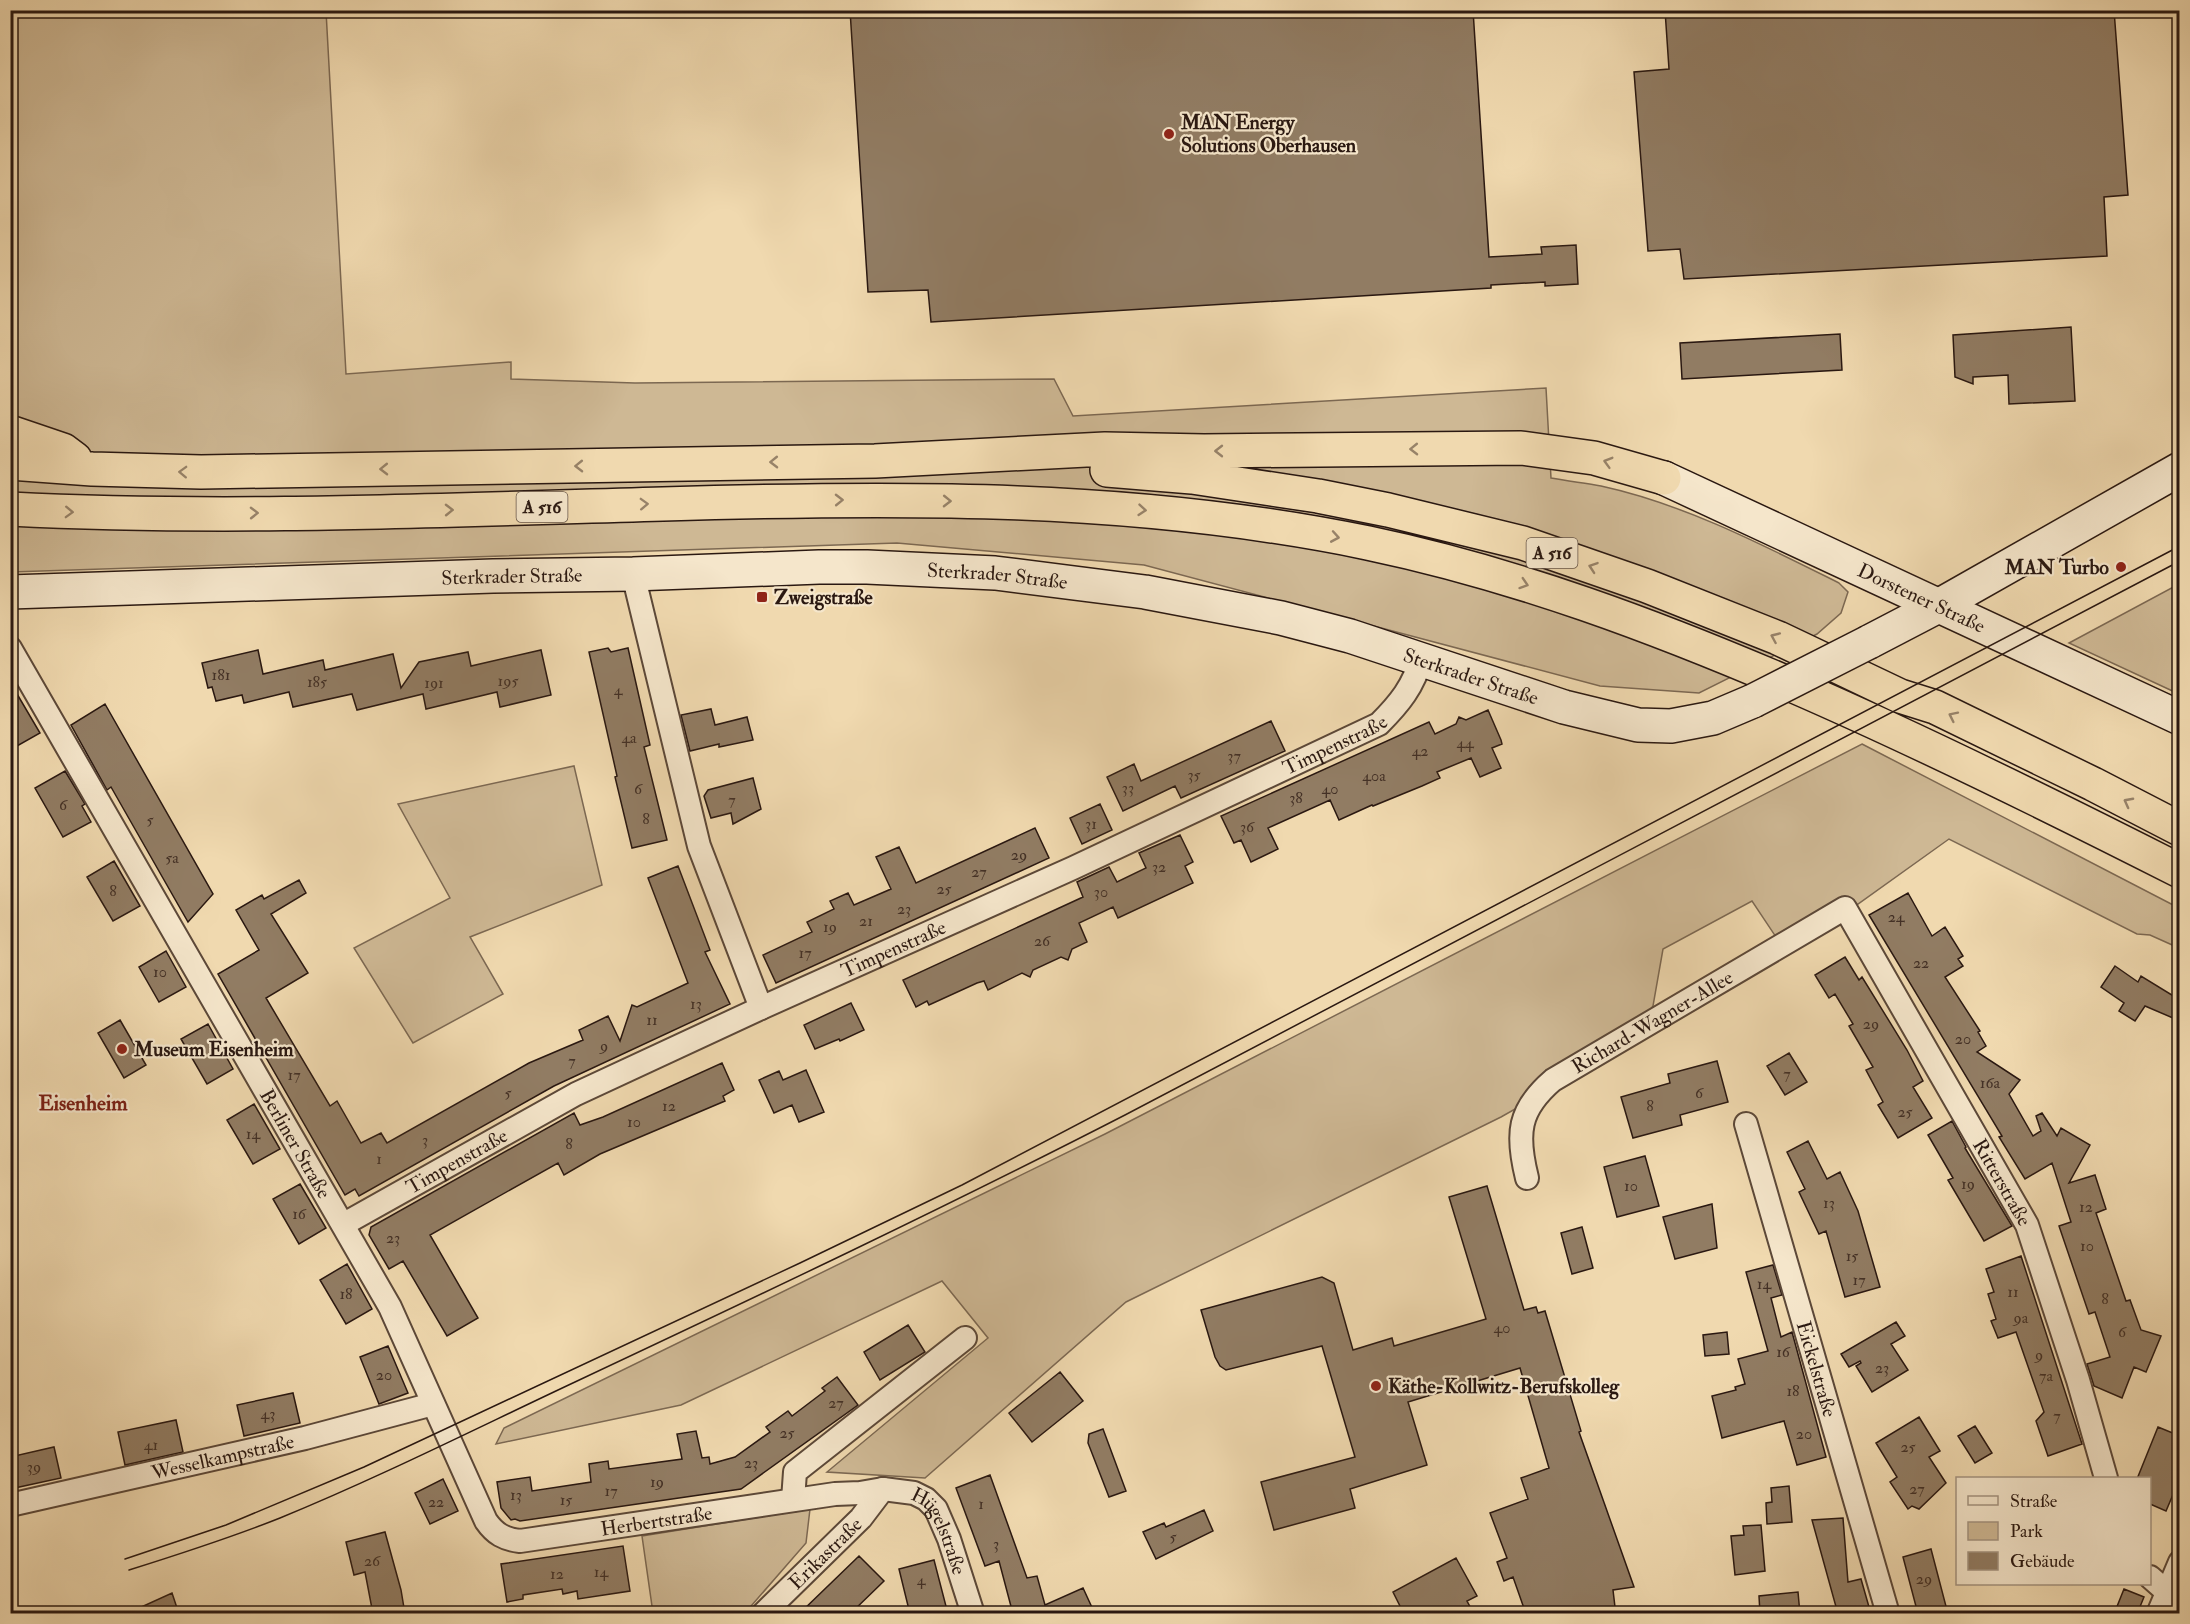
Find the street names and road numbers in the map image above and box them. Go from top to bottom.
road number: A 516 [516,492,568,522]
road number: A 516 [1526,538,1578,568]
street label: Sterkrader Straße [926,557,1069,595]
street label: Dorstener Straße [1854,557,1989,638]
street label: Sterkrader Straße [441,562,582,590]
street label: Sterkrader Straße [1400,642,1542,710]
street label: Timpenstraße [1278,710,1393,780]
street label: Timpenstraße [837,914,950,983]
street label: Richard-Wagner-Allee [1567,964,1737,1079]
street label: Berliner Straße [254,1084,337,1203]
street label: Timpenstraße [401,1123,512,1199]
street label: Ritterstraße [1968,1134,2037,1230]
street label: Eickelstraße [1791,1318,1843,1420]
street label: Wesselkampstraße [148,1428,296,1485]
street label: Hügelstraße [907,1481,972,1578]
street label: Herbertstraße [599,1500,714,1541]
street label: Erikastraße [783,1512,867,1595]

